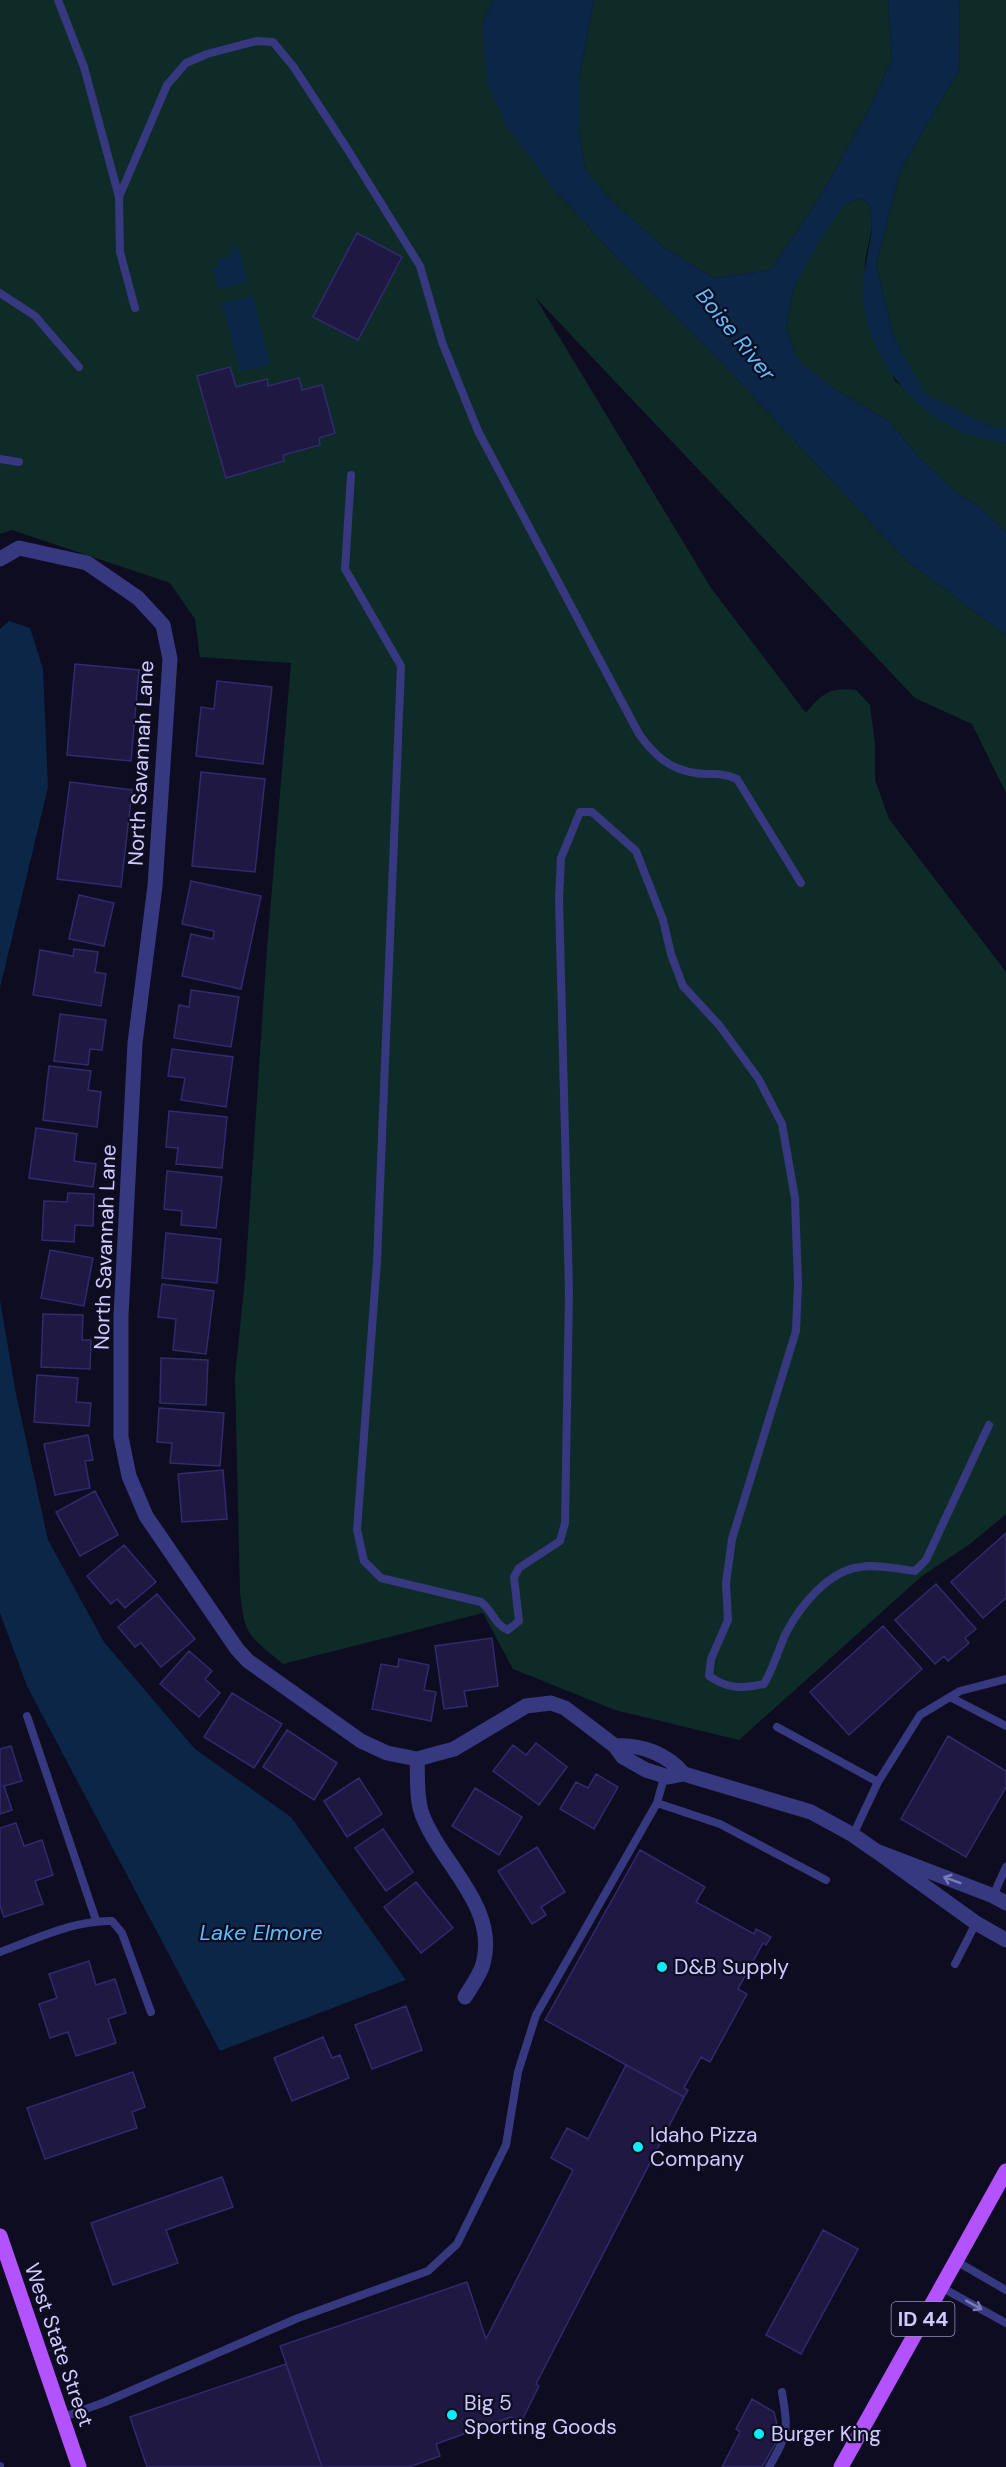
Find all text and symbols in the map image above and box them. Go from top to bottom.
water label: Boise River [689,282,783,387]
street label: North Savannah Lane [122,660,160,866]
street label: North Savannah Lane [87,1144,123,1350]
one-way arrow [944,1874,962,1885]
water label: Lake Elmore [199,1918,323,1947]
place label: D&B Supply [674,1953,789,1981]
marker: D&B Supply [655,1960,669,1974]
place label: Idaho Pizza Company [650,2121,758,2173]
marker: Idaho Pizza Company [631,2140,645,2154]
street label: West State Street [18,2259,100,2431]
one-way arrow [964,2300,982,2311]
road number: ID 44 [892,2302,954,2336]
place label: Big 5 Sporting Goods [464,2389,617,2441]
marker: Big 5 Sporting Goods [445,2408,459,2422]
place label: Burger King [771,2420,881,2448]
marker: Burger King [752,2427,766,2441]

